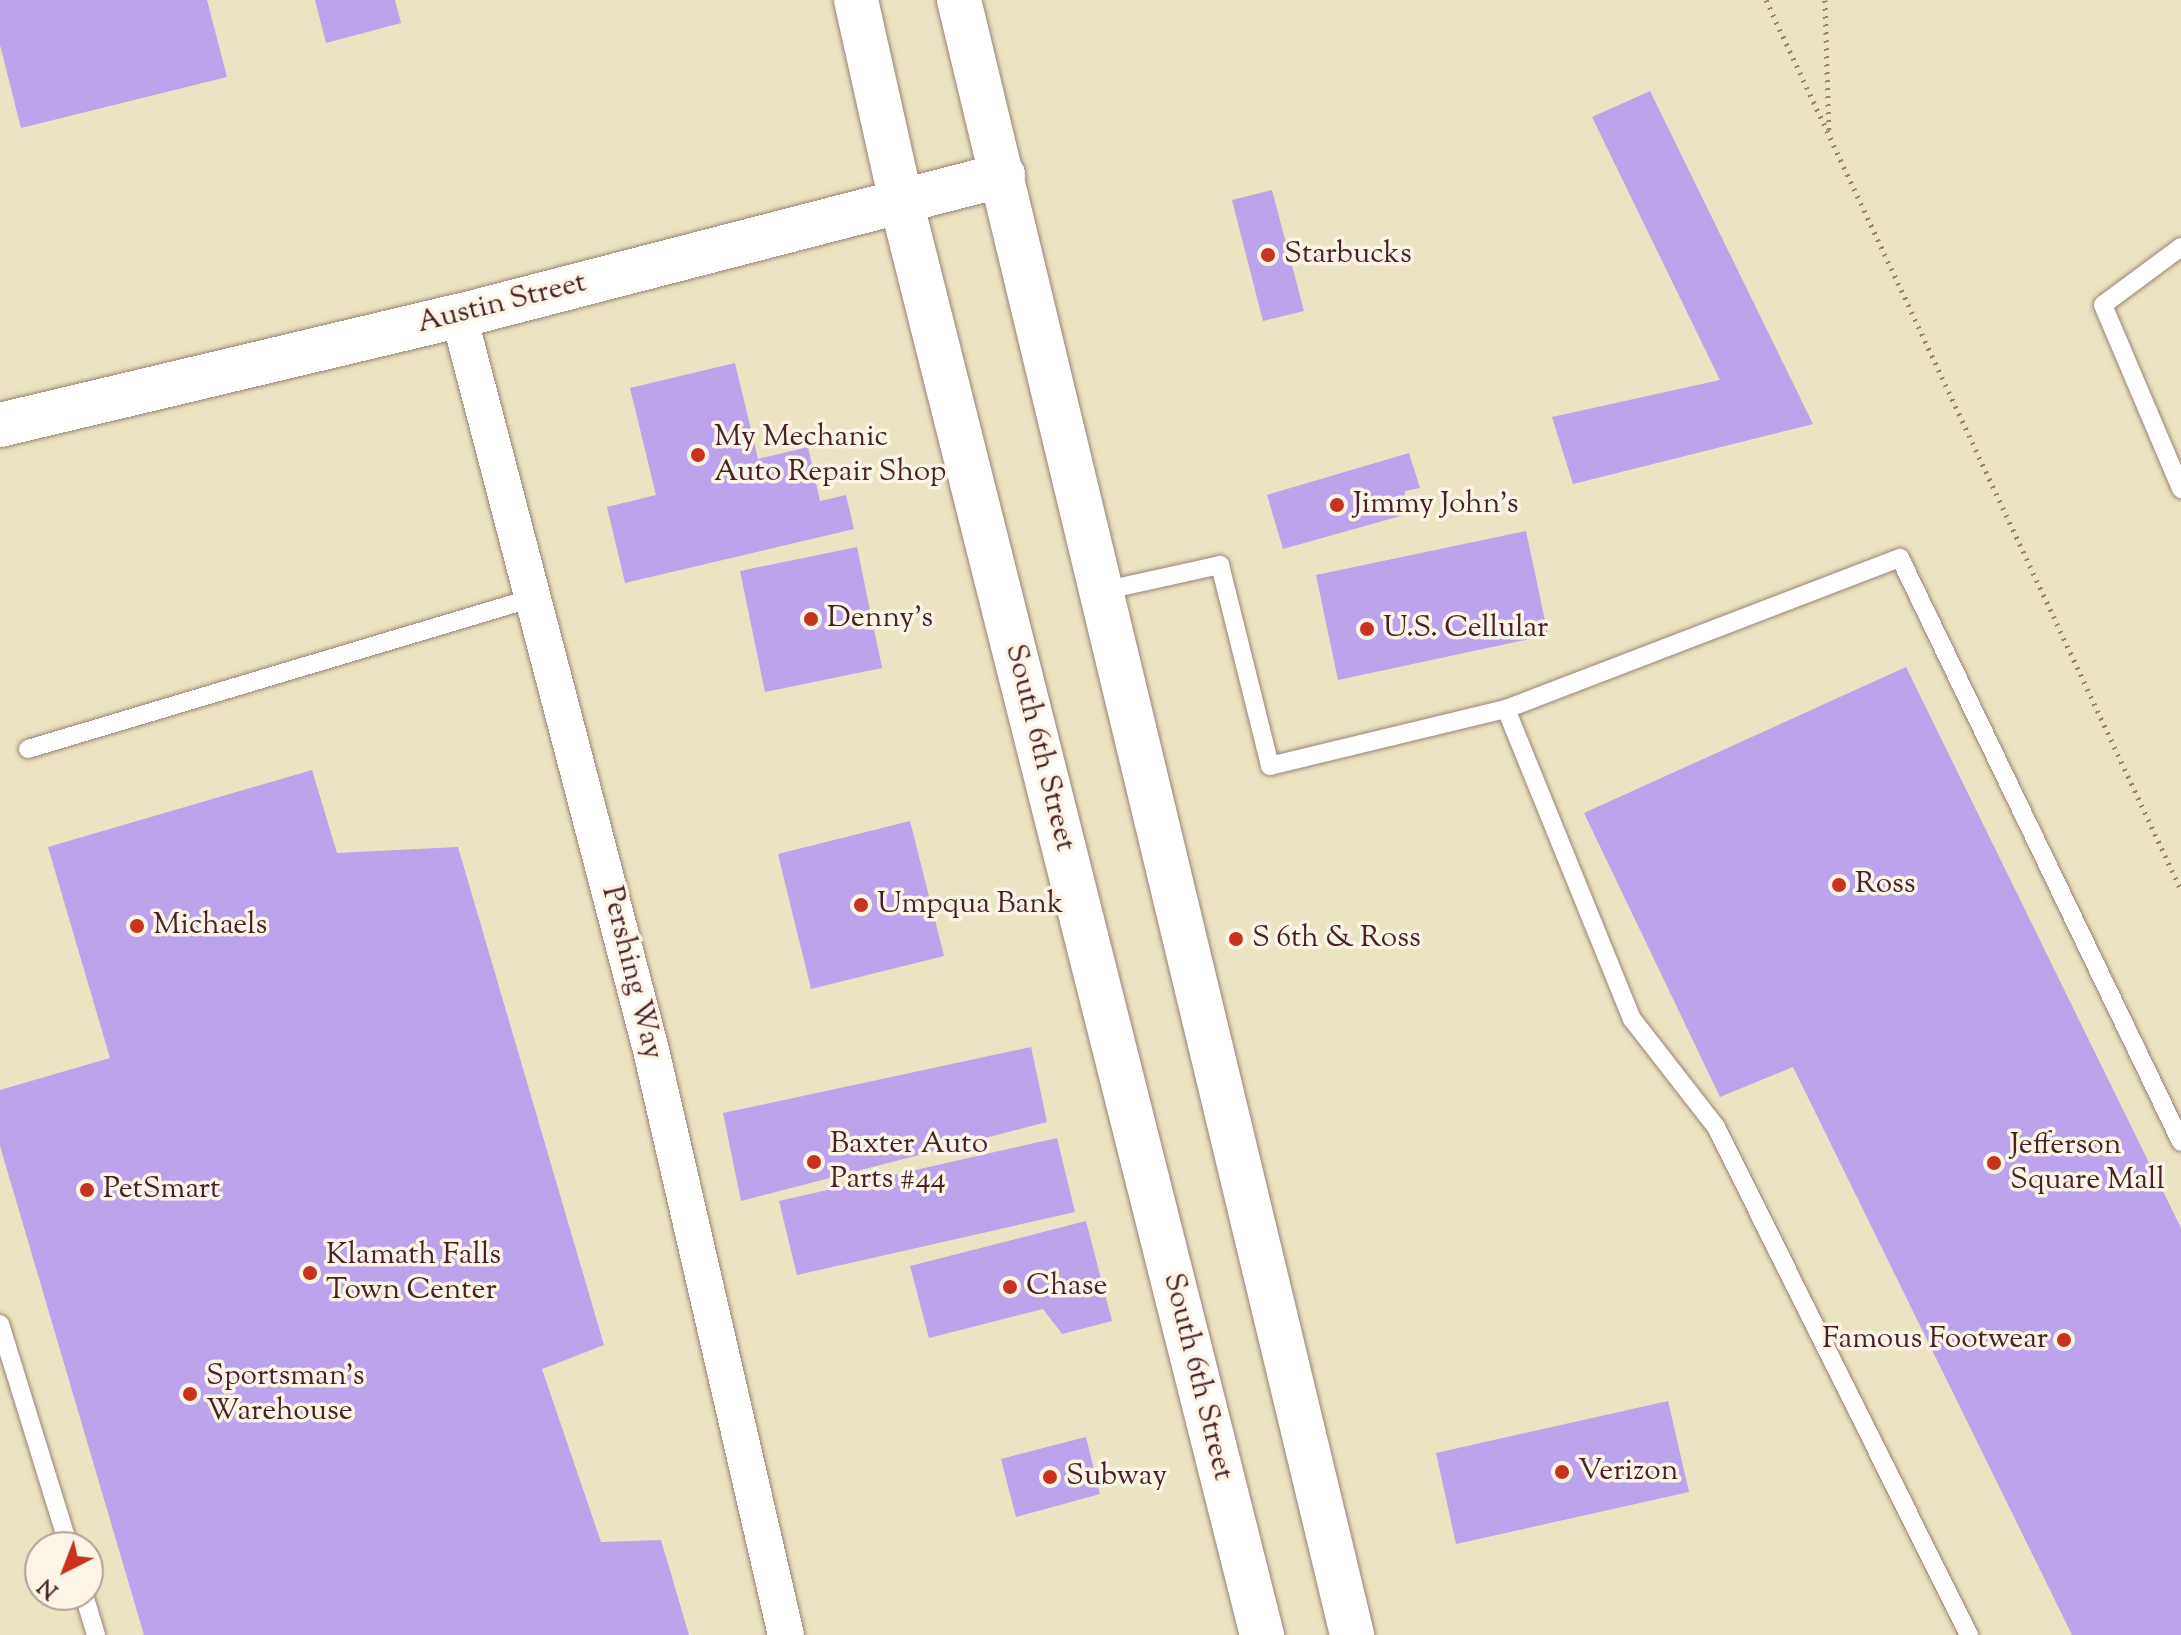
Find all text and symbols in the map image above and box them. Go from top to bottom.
place label: Starbucks [1284,237,1412,273]
marker: Starbucks [1259,246,1277,264]
street label: Austin Street [414,266,590,342]
place label: My Mechanic Auto Repair Shop [714,420,946,490]
marker: My Mechanic Auto Repair Shop [689,446,707,464]
place label: Jimmy John's [1353,487,1519,523]
marker: Jimmy John's [1328,496,1346,514]
place label: Denny's [827,601,933,637]
marker: Denny's [802,610,820,628]
place label: U.S. Cellular [1383,611,1548,647]
marker: U.S. Cellular [1358,620,1376,638]
street label: South 6th Street [996,641,1082,855]
place label: Ross [1855,867,1916,903]
marker: Ross [1830,876,1848,894]
street label: Pershing Way [592,883,670,1063]
place label: Umpqua Bank [877,887,1063,923]
marker: Umpqua Bank [852,896,870,914]
place label: Michaels [153,908,267,944]
marker: Michaels [128,917,146,935]
place label: S 6th & Ross [1252,921,1421,957]
marker: S 6th & Ross [1227,930,1245,948]
place label: Baxter Auto Parts #44 [830,1127,988,1198]
place label: Jefferson Square Mall [2010,1128,2165,1198]
marker: Baxter Auto Parts #44 [805,1153,823,1171]
marker: Jefferson Square Mall [1985,1154,2003,1172]
place label: PetSmart [103,1172,220,1208]
marker: PetSmart [78,1181,96,1199]
place label: Klamath Falls Town Center [326,1238,501,1308]
marker: Klamath Falls Town Center [301,1264,319,1282]
place label: Chase [1026,1269,1107,1305]
street label: South 6th Street [1154,1270,1240,1484]
marker: Chase [1001,1278,1019,1296]
place label: Famous Footwear [1822,1322,2048,1358]
marker: Famous Footwear [2055,1331,2073,1349]
place label: Sportsman's Warehouse [206,1359,365,1430]
marker: Sportsman's Warehouse [181,1385,199,1403]
place label: Verizon [1578,1454,1678,1490]
place label: Subway [1066,1459,1167,1495]
marker: Verizon [1553,1463,1571,1481]
marker: Subway [1041,1468,1059,1486]
north arrow [24,1531,104,1611]
text: N [32,1570,67,1605]

